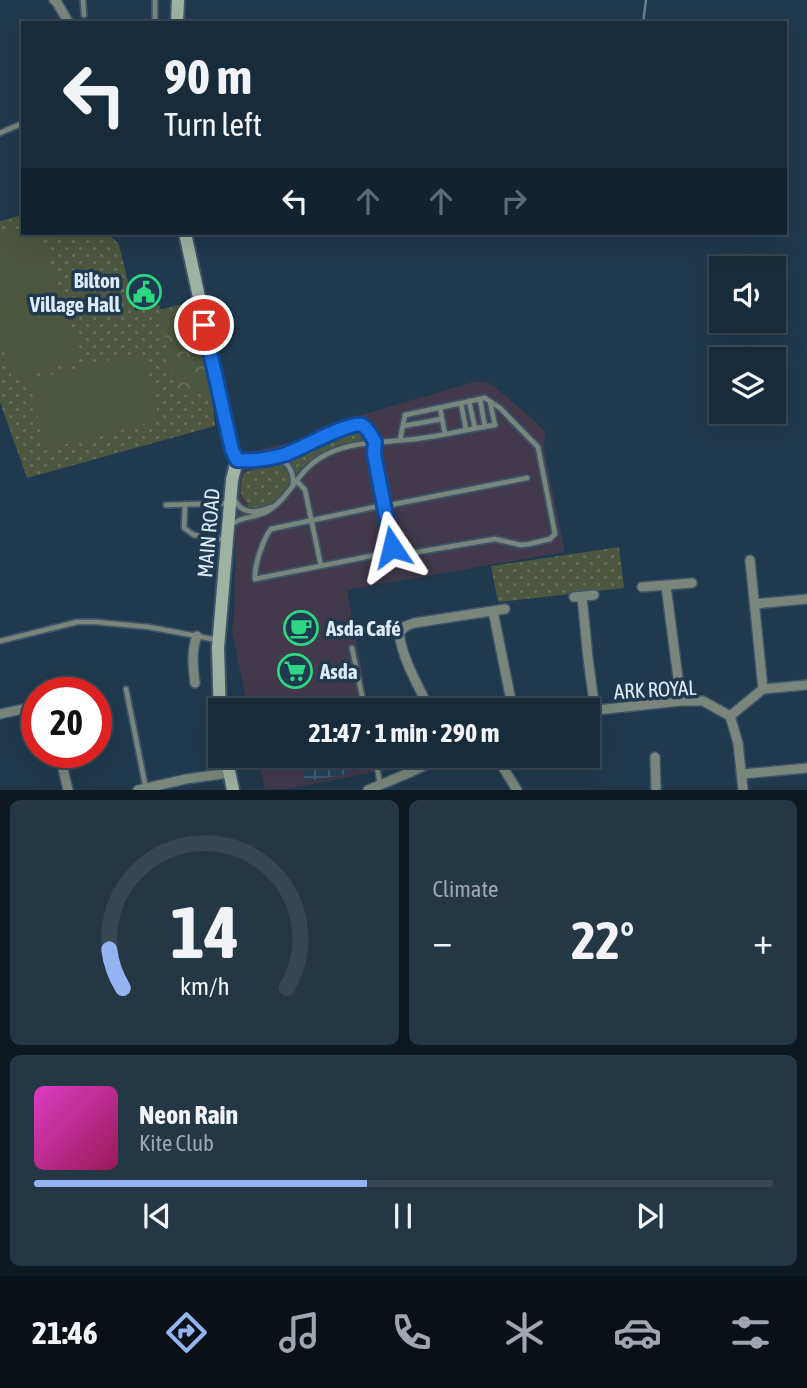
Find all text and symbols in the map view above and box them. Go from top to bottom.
text: 90 m [164,48,252,104]
icon: left [49,49,140,140]
text: Turn left [164,106,262,143]
icon: left [276,182,314,220]
icon: ahead [349,182,387,220]
icon: ahead [422,182,460,220]
icon: right [495,182,533,220]
map controls [709,256,786,424]
button: sound [709,256,786,333]
place label: Bilton Village Hall [29,268,120,316]
public building icon: Bilton Village Hall [125,273,163,311]
pin [174,295,234,355]
icon: arrive [185,306,223,344]
button: layers [709,347,786,424]
street label: MAIN ROAD [192,487,224,579]
position arrow [355,510,429,584]
cafe icon: Asda Café [282,609,320,647]
place label: Asda Café [325,616,401,640]
supermarket icon: Asda [276,652,314,690]
place label: Asda [319,659,358,683]
street label: ARK ROYAL [613,675,697,703]
speed limit sign: 20 [21,677,112,768]
text: 21:47 · 1 min · 290 m [309,718,499,748]
text: Climate [433,876,498,902]
text: 14 [170,891,238,974]
text: 22° [571,910,634,970]
text: − [433,919,452,962]
text: + [753,919,773,962]
text: km/h [179,972,229,1000]
text: Neon Rain [139,1100,238,1130]
text: Kite Club [139,1130,214,1156]
icon: previous [138,1197,176,1235]
icon: pause [384,1197,422,1235]
icon: next [631,1197,669,1235]
icon: directions [162,1308,211,1357]
icon: music [275,1308,324,1357]
icon: phone [387,1308,436,1357]
icon: climate [500,1308,549,1357]
icon: car [613,1308,662,1357]
icon: filters [726,1308,775,1357]
text: 21:46 [32,1314,98,1351]

